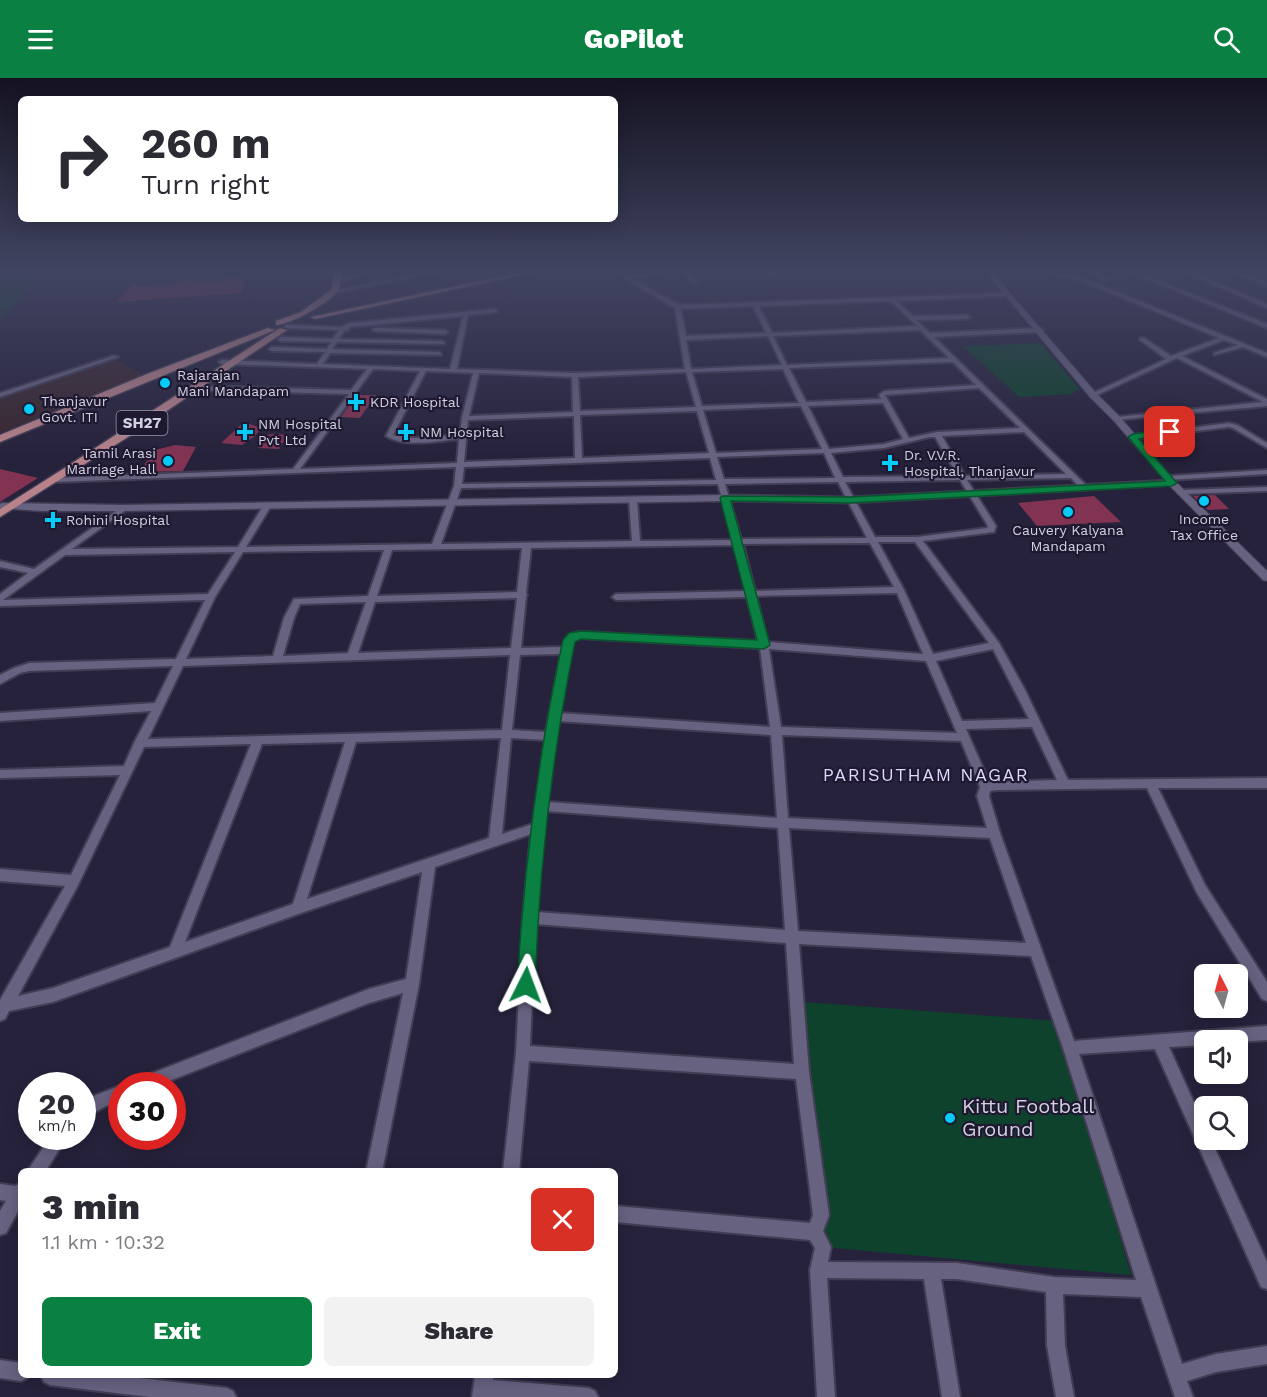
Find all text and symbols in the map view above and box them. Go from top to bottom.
icon: menu [24,23,57,56]
text: GoPilot [584,23,683,55]
icon: search [1210,23,1243,56]
text: 260 m [141,119,271,168]
icon: right [42,120,120,198]
text: Turn right [141,169,270,201]
place label: Rajarajan Mani Mandapam [177,367,289,399]
marker: Rajarajan Mani Mandapam [158,376,172,390]
place label: Thanjavur Govt. ITI [41,393,108,425]
marker: KDR Hospital [347,393,365,411]
place label: KDR Hospital [370,394,461,410]
marker: Thanjavur Govt. ITI [22,402,36,416]
pin [1144,406,1195,457]
road number: SH27 [116,411,168,435]
icon: arrive [1153,415,1186,448]
place label: NM Hospital Pvt Ltd [258,416,342,448]
marker: NM Hospital Pvt Ltd [236,423,254,441]
marker: NM Hospital [397,423,415,441]
place label: NM Hospital [420,424,504,440]
place label: Tamil Arasi Marriage Hall [66,445,157,477]
place label: Dr. V.V.R. Hospital, Thanjavur [904,447,1035,479]
marker: Tamil Arasi Marriage Hall [161,454,175,468]
marker: Dr. V.V.R. Hospital, Thanjavur [881,454,899,472]
marker: Income Tax Office [1197,494,1211,508]
marker: Cauvery Kalyana Mandapam [1061,505,1075,519]
marker: Rohini Hospital [44,511,62,529]
place label: Income Tax Office [1170,511,1238,543]
place label: Rohini Hospital [66,512,170,528]
place label: Cauvery Kalyana Mandapam [1012,522,1124,554]
district label: PARISUTHAM NAGAR [823,764,1029,785]
position arrow [494,953,558,1017]
north arrow [1194,964,1248,1018]
map controls [1194,964,1248,1150]
button: sound [1194,1030,1248,1084]
speed limit sign: 30 [108,1072,186,1150]
text: 20 [38,1086,76,1121]
place label: Kittu Football Ground [962,1094,1094,1141]
button: search [1194,1096,1248,1150]
marker: Kittu Football Ground [943,1111,957,1125]
text: km/h [38,1117,76,1135]
text: 3 min [42,1186,140,1228]
button: close [531,1188,594,1251]
text: 1.1 km · 10:32 [42,1230,165,1254]
button: Exit [42,1297,312,1366]
button: Share [324,1297,594,1366]

